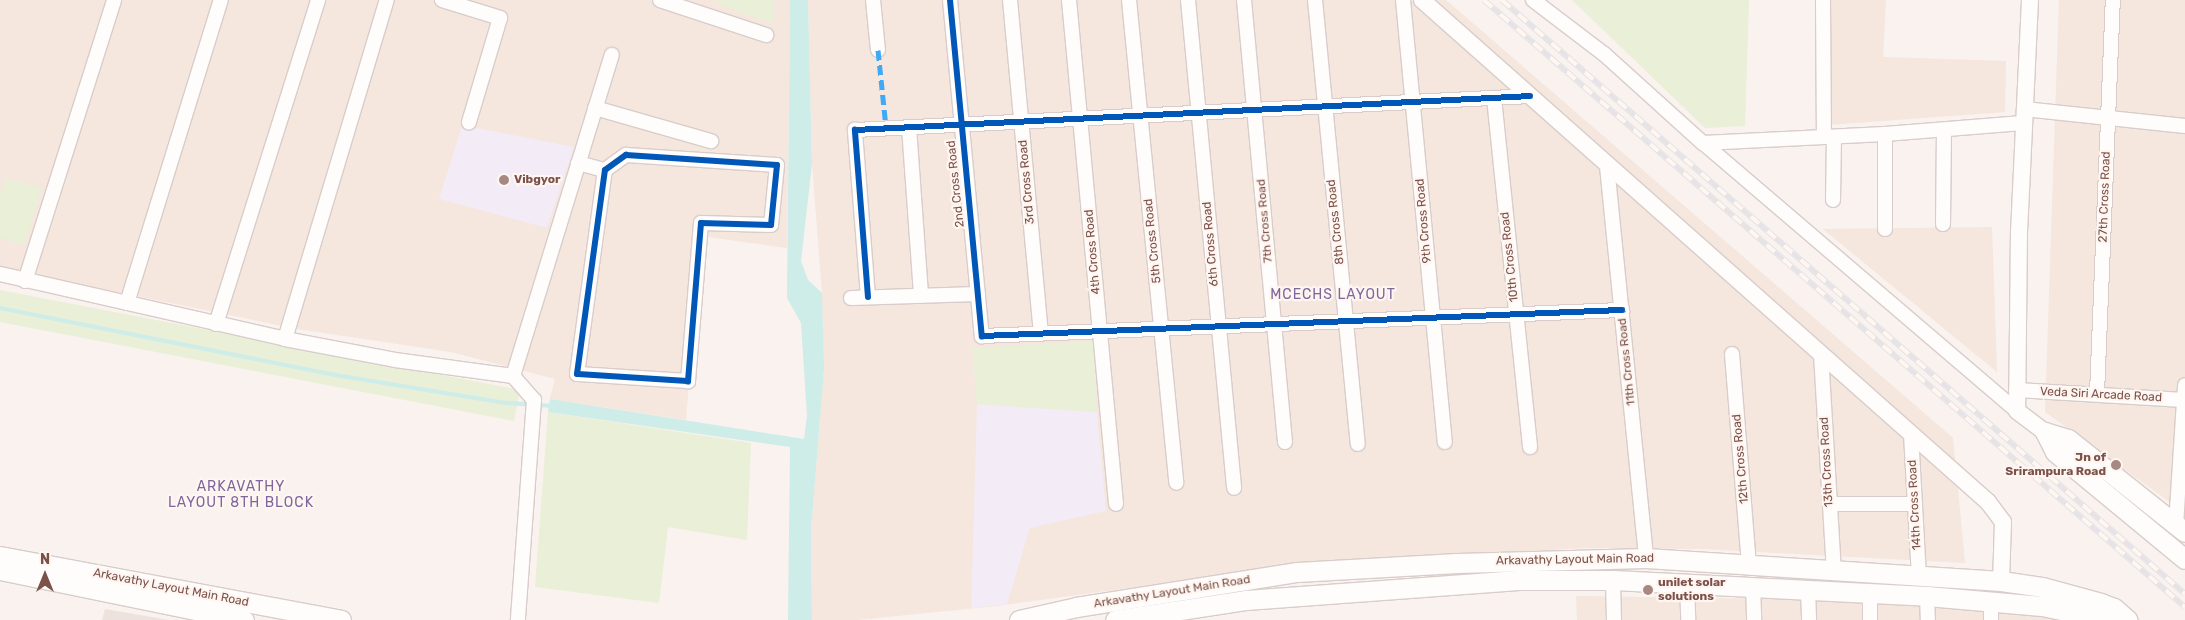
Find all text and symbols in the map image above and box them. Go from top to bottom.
street label: 3rd Cross Road [1016,139,1038,225]
street label: 2nd Cross Road [944,140,968,228]
street label: 27th Cross Road [2096,151,2114,243]
place label: Vibgyor [514,173,561,187]
marker: Vibgyor [498,174,510,186]
street label: 9th Cross Road [1413,178,1435,264]
street label: 7th Cross Road [1254,179,1276,263]
street label: 8th Cross Road [1324,179,1348,265]
street label: 5th Cross Road [1141,198,1165,284]
street label: 6th Cross Road [1200,201,1222,287]
street label: 4th Cross Road [1082,209,1104,295]
street label: 10th Cross Road [1498,211,1522,303]
district label: MCECHS LAYOUT [1269,287,1397,303]
street label: 11th Cross Road [1615,317,1639,407]
street label: Veda Siri Arcade Road [2040,385,2162,405]
street label: 12th Cross Road [1730,414,1752,504]
street label: 13th Cross Road [1817,417,1837,507]
place label: Jn of Srirampura Road [2005,451,2106,479]
street label: 14th Cross Road [1905,459,1925,551]
marker: Jn of Srirampura Road [2110,459,2122,471]
district label: ARKAVATHY LAYOUT 8TH BLOCK [166,479,316,512]
north arrow [20,550,70,600]
text: N [40,551,50,568]
street label: Arkavathy Layout Main Road [1496,551,1654,569]
street label: Arkavathy Layout Main Road [92,566,250,610]
street label: Arkavathy Layout Main Road [1093,572,1251,612]
place label: unilet solar solutions [1658,576,1725,604]
marker: unilet solar solutions [1642,584,1654,596]

